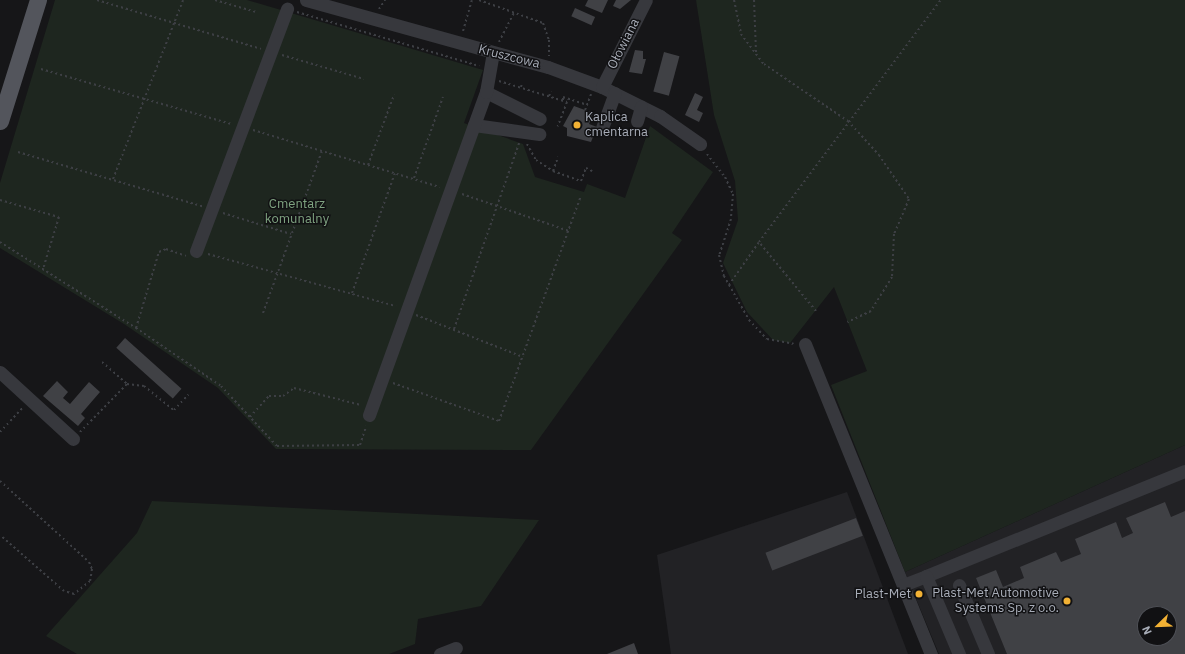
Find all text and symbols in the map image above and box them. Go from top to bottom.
street label: Ołowiana [605,16,643,72]
street label: Kruszcowa [477,42,541,72]
place label: Kaplica cmentarna [585,110,648,141]
marker: Kaplica cmentarna [572,120,582,130]
park label: Cmentarz komunalny [265,197,329,228]
place label: Plast-Met [855,586,911,602]
place label: Plast-Met Automotive Systems Sp. z o.o. [932,586,1059,617]
marker: Plast-Met [914,589,924,599]
marker: Plast-Met Automotive Systems Sp. z o.o. [1062,596,1072,606]
north arrow [1137,606,1177,646]
text: N [1139,624,1155,637]

